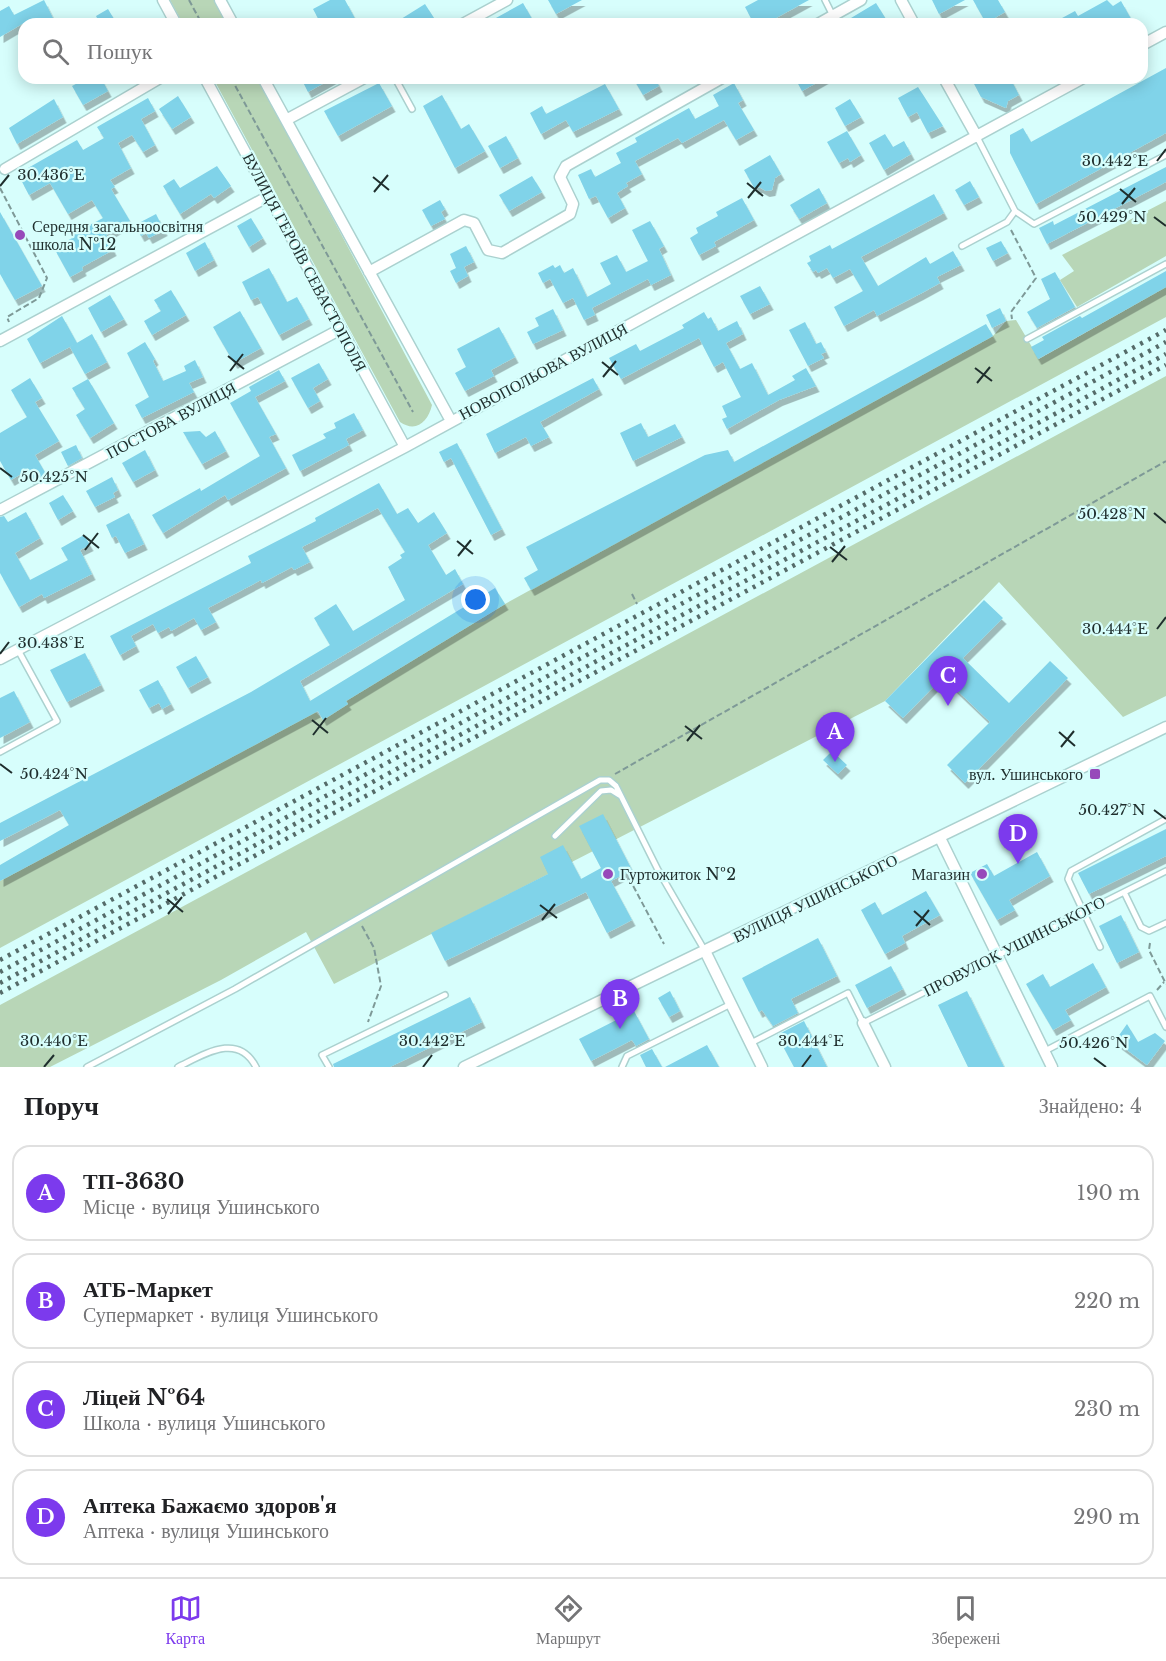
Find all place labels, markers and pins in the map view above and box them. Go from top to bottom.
place label: Середня загальноосвітня школа №12 [32,216,204,254]
marker: Середня загальноосвітня школа №12 [13,228,27,242]
pin: C [928,656,968,706]
pin: A [816,712,854,762]
place label: вул. Ушинського [969,764,1083,784]
marker: вул. Ушинського [1088,767,1102,781]
pin: D [998,814,1038,864]
place label: Гуртожиток №2 [620,864,736,884]
place label: Магазин [912,864,970,884]
marker: Гуртожиток №2 [601,867,615,881]
marker: Магазин [975,867,989,881]
pin: B [600,980,640,1029]

